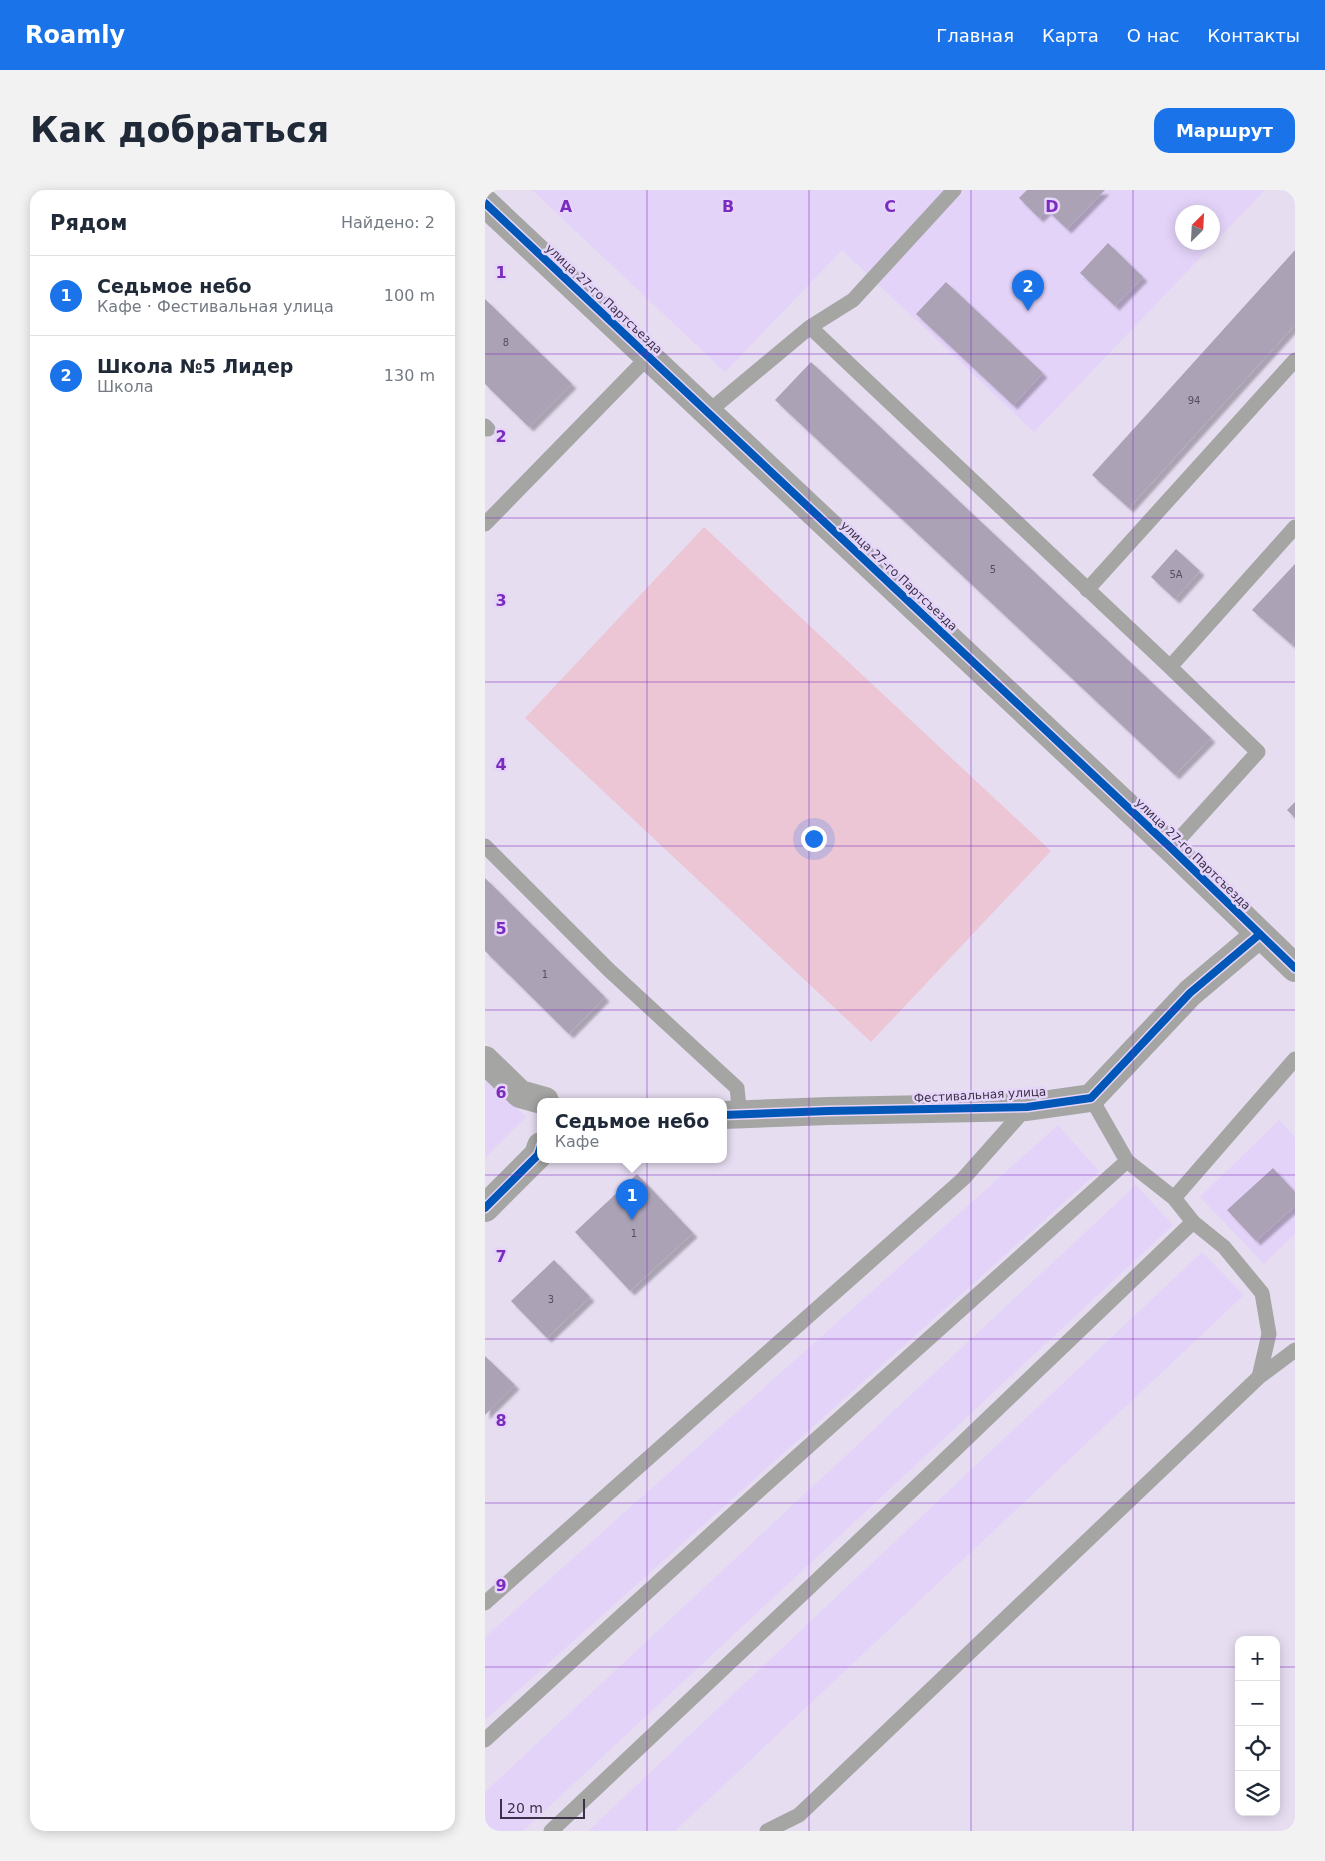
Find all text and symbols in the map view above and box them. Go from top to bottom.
text: Roamly [25,21,125,49]
text: Главная [936,25,1014,46]
text: Карта [1042,25,1099,46]
text: О нас [1127,25,1179,46]
text: Контакты [1207,25,1300,46]
button: Маршрут [1154,108,1295,153]
text: Как добраться [30,110,329,150]
text: A [560,197,573,216]
text: B [722,197,734,216]
text: C [884,197,896,216]
text: D [1045,197,1059,216]
north arrow [1175,205,1220,250]
text: Рядом [50,211,127,235]
text: Найдено: 2 [341,213,435,232]
street label: улица 27-го Партсъезда [543,241,665,357]
text: 1 [495,263,507,282]
pin: 2 [1012,270,1044,311]
text: Седьмое небо [97,275,252,297]
text: 1 [60,286,72,305]
text: 100 m [384,286,435,305]
text: Кафе · Фестивальная улица [97,297,334,316]
house number: 8 [503,337,509,348]
text: Школа №5 Лидер [97,355,293,377]
text: 2 [60,366,72,385]
text: 130 m [384,366,435,385]
text: Школа [97,377,154,396]
house number: 94 [1188,395,1200,406]
text: 2 [495,427,507,446]
street label: улица 27-го Партсъезда [838,518,960,634]
house number: 5 [990,564,996,575]
house number: 5А [1169,569,1183,580]
text: 3 [495,591,507,610]
text: 4 [495,755,507,774]
street label: улица 27-го Партсъезда [1133,795,1253,913]
your location [801,826,827,852]
text: 5 [495,919,507,938]
house number: 1 [542,969,548,980]
text: 6 [495,1083,507,1102]
street label: Фестивальная улица [913,1085,1047,1105]
popup [537,1098,727,1163]
text: Седьмое небо [555,1110,709,1132]
text: Кафе [555,1132,599,1151]
pin: 1 [616,1179,648,1220]
house number: 1 [631,1228,637,1239]
text: 7 [495,1247,507,1266]
house number: 3 [548,1294,554,1305]
text: 8 [495,1411,507,1430]
text: 9 [495,1576,507,1595]
map controls [1235,1636,1280,1816]
button: + [1235,1636,1280,1681]
button: − [1235,1681,1280,1726]
button: locate [1235,1726,1280,1771]
button: layers [1235,1771,1280,1816]
scale bar [500,1796,585,1819]
text: 20 m [507,1800,543,1816]

